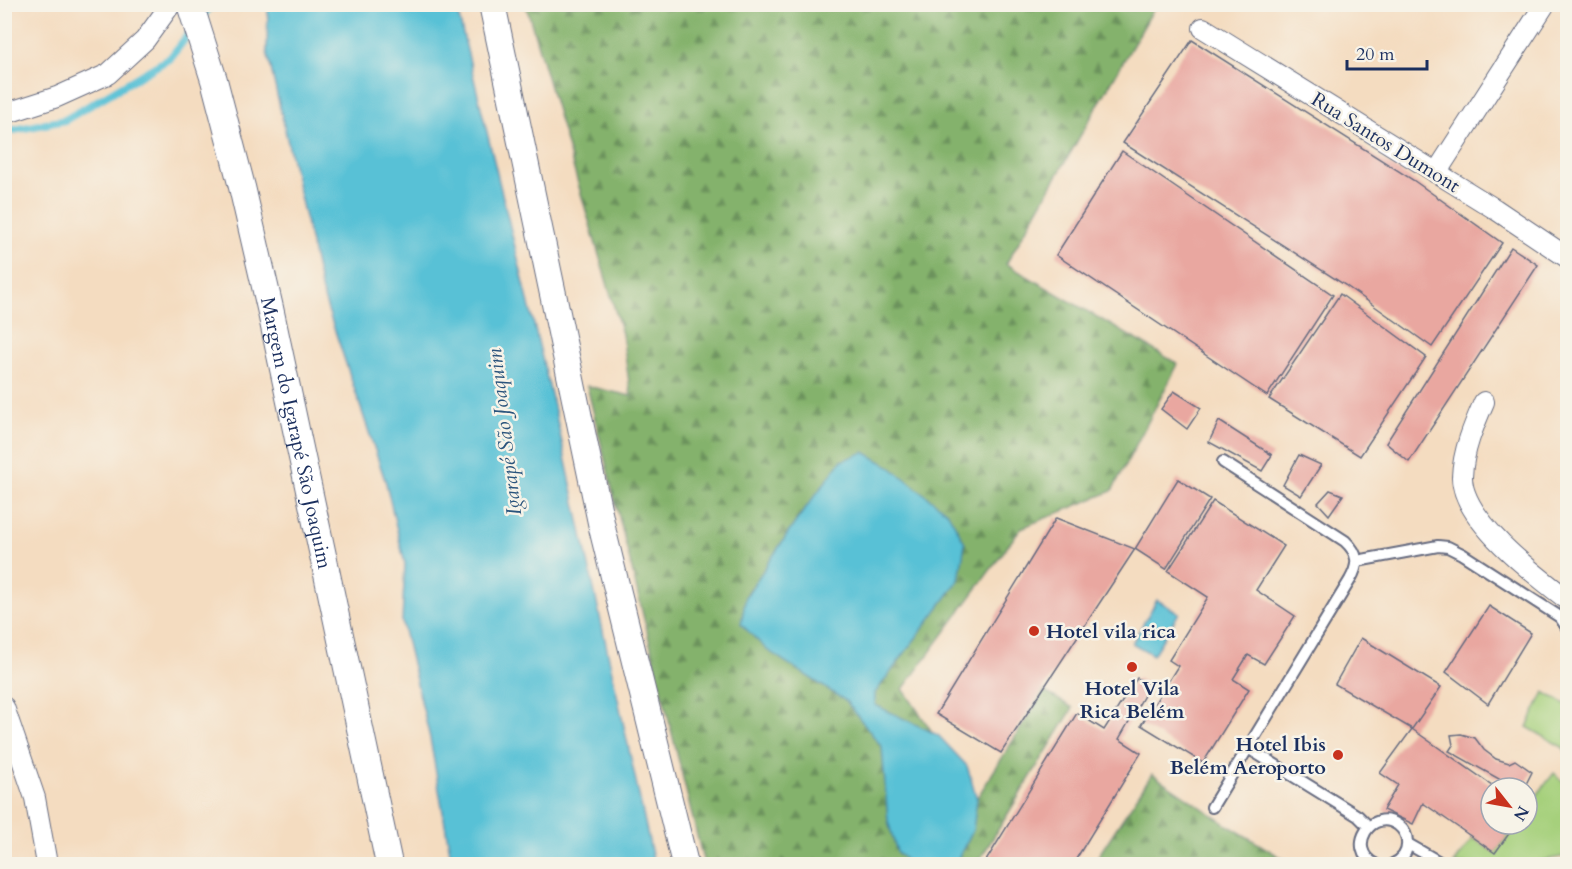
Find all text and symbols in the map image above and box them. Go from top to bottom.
scale bar [1347,33,1426,71]
text: 20 m [1356,42,1395,67]
street label: Rua Santos Dumont [1306,86,1466,199]
street label: Margem do Igarapé São Joaquim [254,294,338,571]
water label: Igarapé São Joaquim [480,347,529,517]
place label: Hotel vila rica [1046,618,1176,645]
marker: Hotel vila rica [1027,624,1041,638]
marker: Hotel Vila Rica Belém [1125,660,1139,674]
place label: Hotel Vila Rica Belém [1080,675,1185,725]
place label: Hotel Ibis Belém Aeroporto [1169,731,1326,781]
marker: Hotel Ibis Belém Aeroporto [1331,748,1345,762]
north arrow [1479,776,1539,836]
text: N [1508,802,1534,825]

